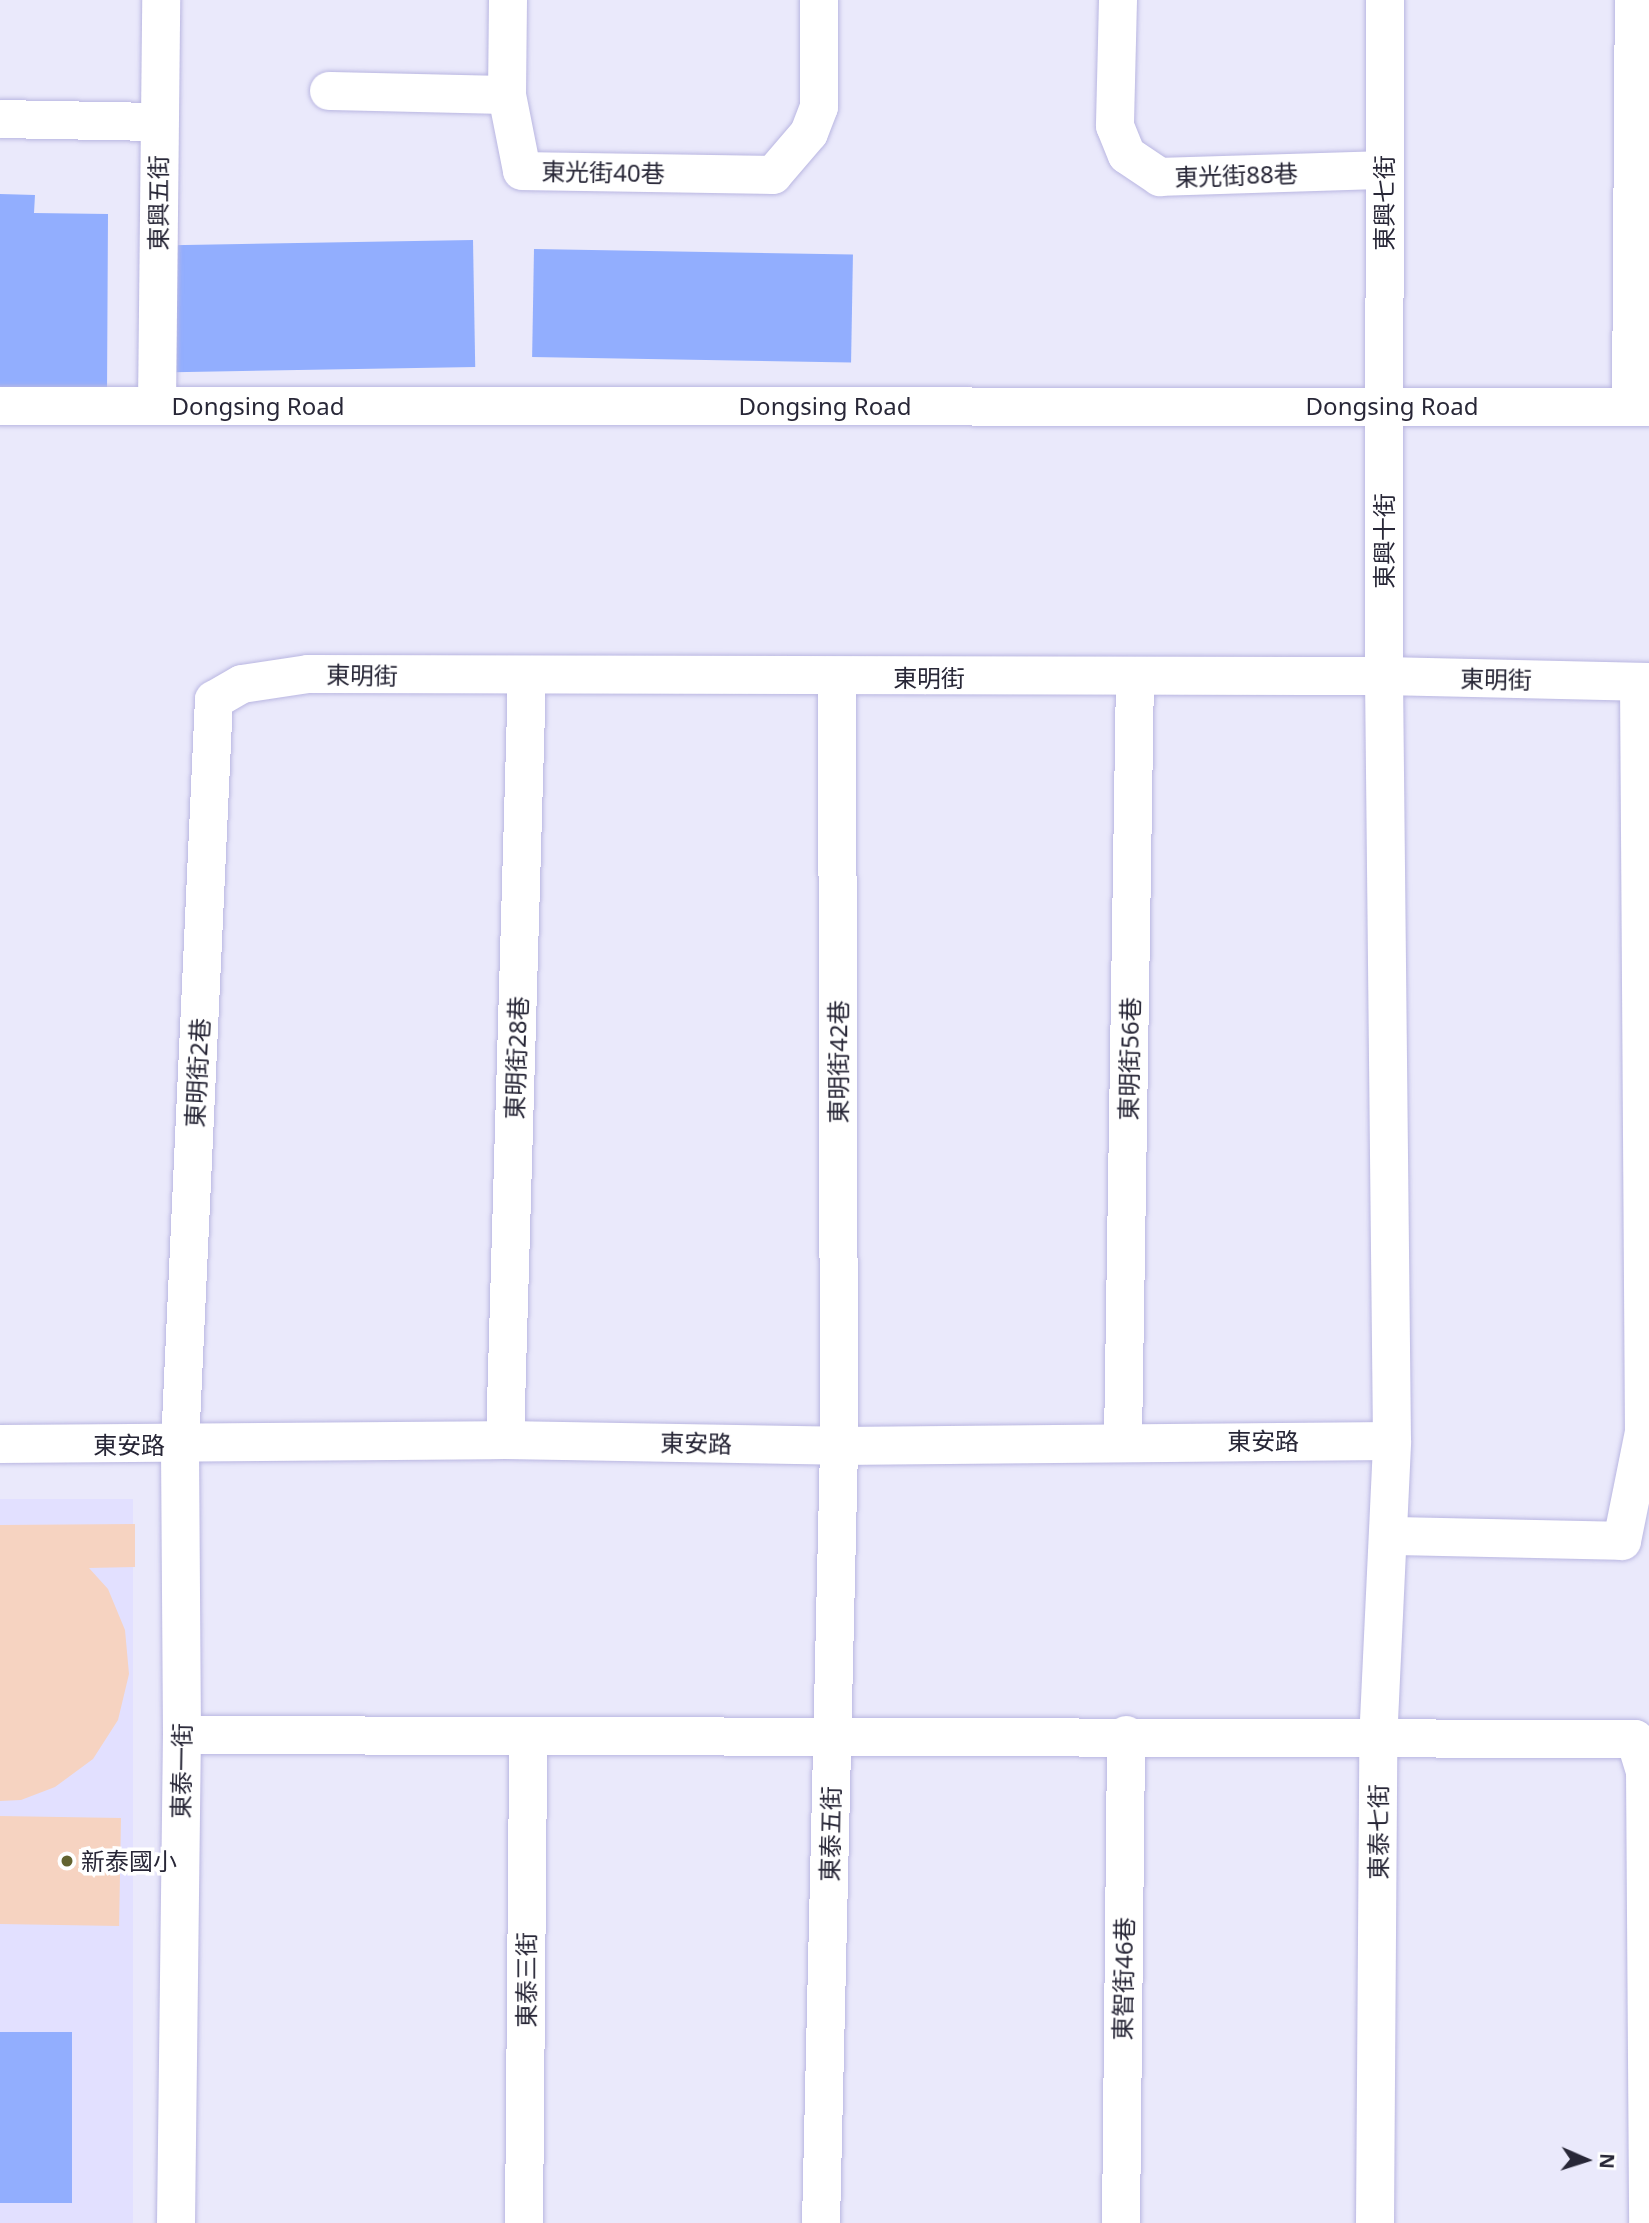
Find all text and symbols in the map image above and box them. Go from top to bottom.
street label: 東興五街 [144,155,172,251]
street label: 東興七街 [1370,155,1398,251]
street label: 東光街40巷 [541,157,665,187]
street label: 東光街88巷 [1174,158,1298,192]
street label: Dongsing Road [172,392,344,420]
street label: Dongsing Road [739,392,911,420]
street label: Dongsing Road [1306,392,1478,420]
street label: 東興十街 [1370,493,1398,589]
street label: 東明街 [326,660,398,690]
street label: 東明街 [893,664,965,692]
street label: 東明街 [1460,664,1532,694]
street label: 東明街28巷 [499,996,533,1120]
street label: 東明街56巷 [1114,997,1144,1121]
street label: 東明街42巷 [824,1000,852,1124]
street label: 東明街2巷 [180,1017,214,1129]
street label: 東安路 [1227,1427,1299,1455]
street label: 東安路 [660,1428,732,1458]
street label: 東安路 [93,1431,165,1459]
street label: 東泰一街 [166,1723,196,1819]
street label: 東泰七街 [1364,1784,1392,1880]
street label: 東泰五街 [815,1786,845,1882]
place label: 新泰國小 [81,1847,177,1875]
marker: 新泰國小 [59,1853,75,1869]
street label: 東智街46巷 [1108,1917,1138,2041]
street label: 東泰三街 [512,1932,540,2028]
north arrow [1551,2125,1621,2195]
text: N [1594,2153,1620,2169]

